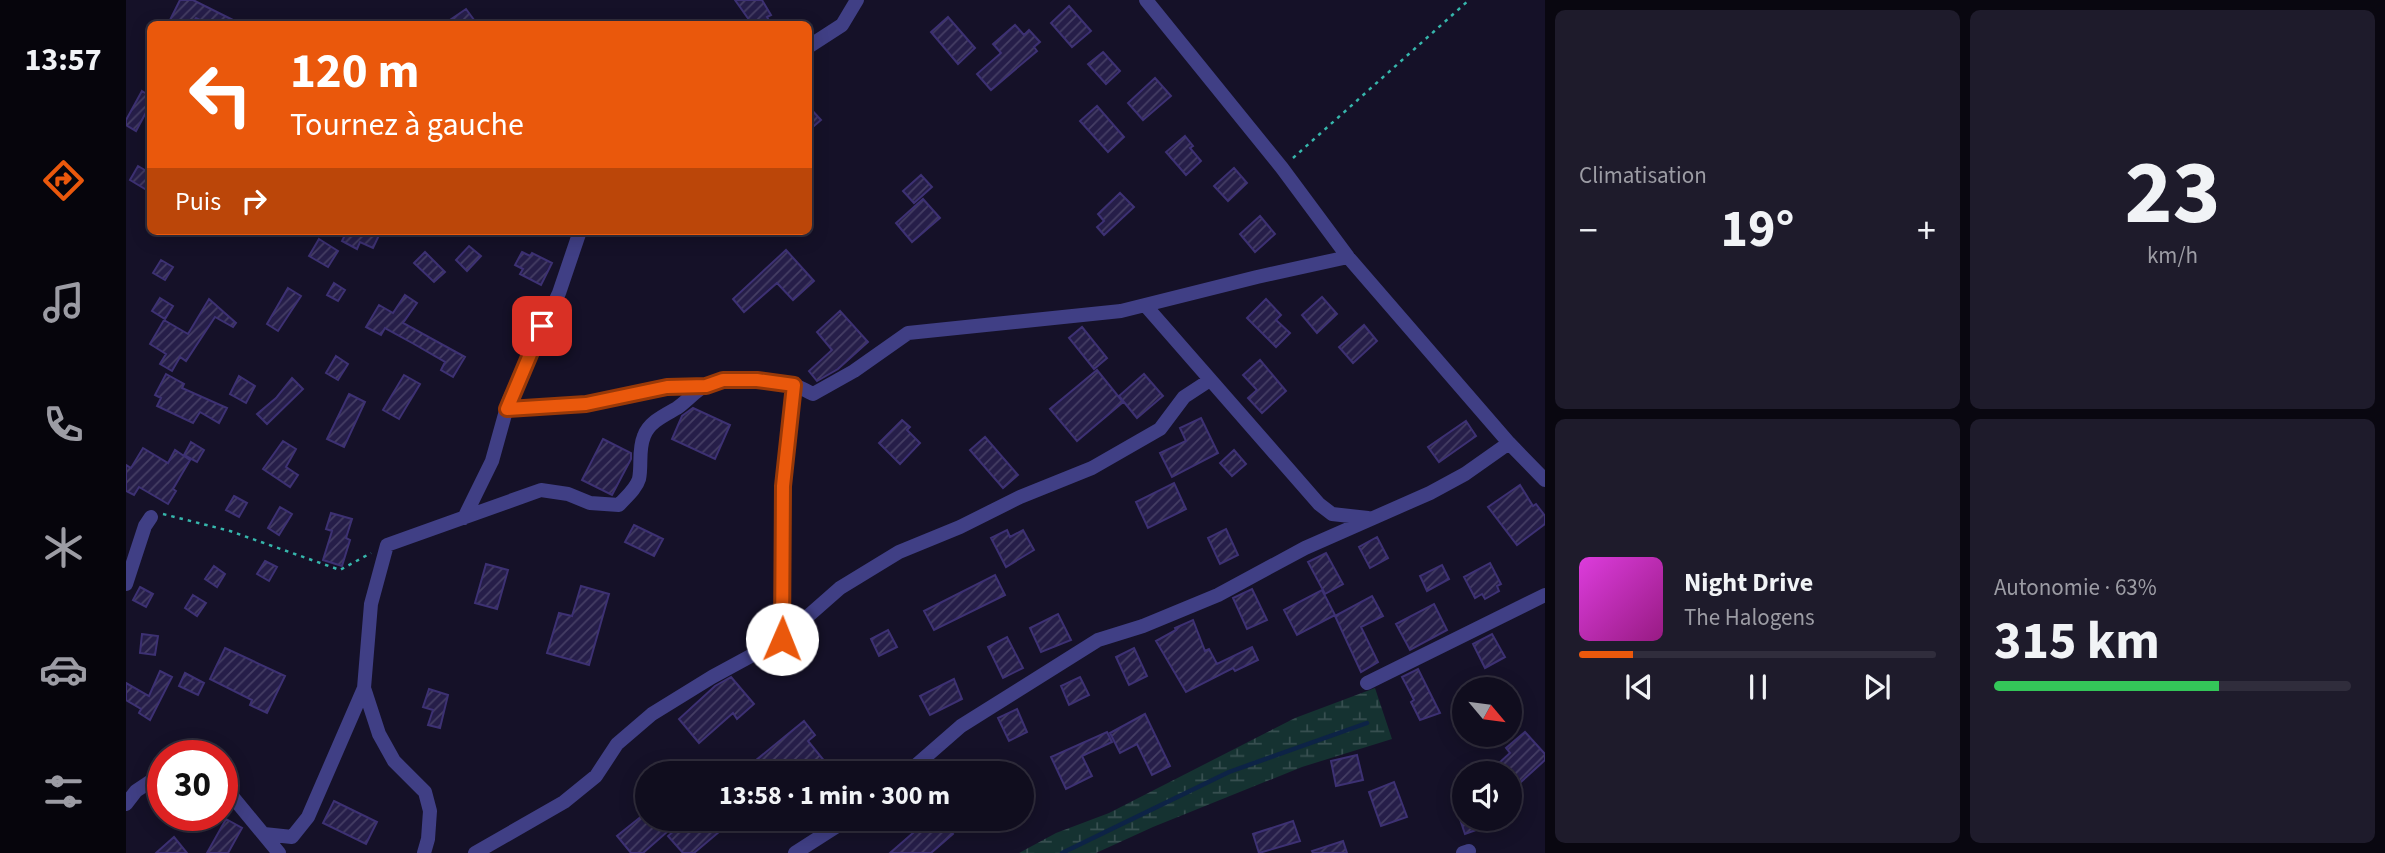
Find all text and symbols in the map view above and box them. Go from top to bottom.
text: 13:57 [24,37,102,83]
text: 120 m [290,37,419,107]
icon: left [175,49,266,140]
text: Tournez à gauche [290,102,524,148]
text: 23 [2124,129,2221,258]
icon: directions [39,156,88,205]
text: Climatisation [1579,159,1707,192]
icon: right [235,182,273,220]
text: Puis [175,183,221,220]
text: 19° [1721,193,1794,267]
text: − [1579,204,1598,258]
text: + [1917,204,1936,258]
text: km/h [2147,239,2198,272]
icon: music [39,278,88,327]
pin [512,296,572,356]
icon: arrive [523,307,561,345]
icon: phone [39,400,88,449]
icon: climate [39,523,88,572]
text: Night Drive [1684,564,1813,601]
text: Autonomie · 63% [1994,571,2157,604]
text: The Halogens [1684,601,1815,634]
position arrow [745,602,819,676]
text: 315 km [1994,605,2160,679]
icon: car [39,645,88,694]
icon: previous [1620,668,1658,706]
icon: pause [1739,668,1777,706]
icon: next [1858,668,1896,706]
north arrow [1452,677,1522,747]
map controls [1452,677,1522,831]
speed limit sign: 30 [147,740,238,831]
button: sound [1452,761,1522,831]
icon: filters [39,767,88,816]
text: 13:58 · 1 min · 300 m [719,777,950,814]

